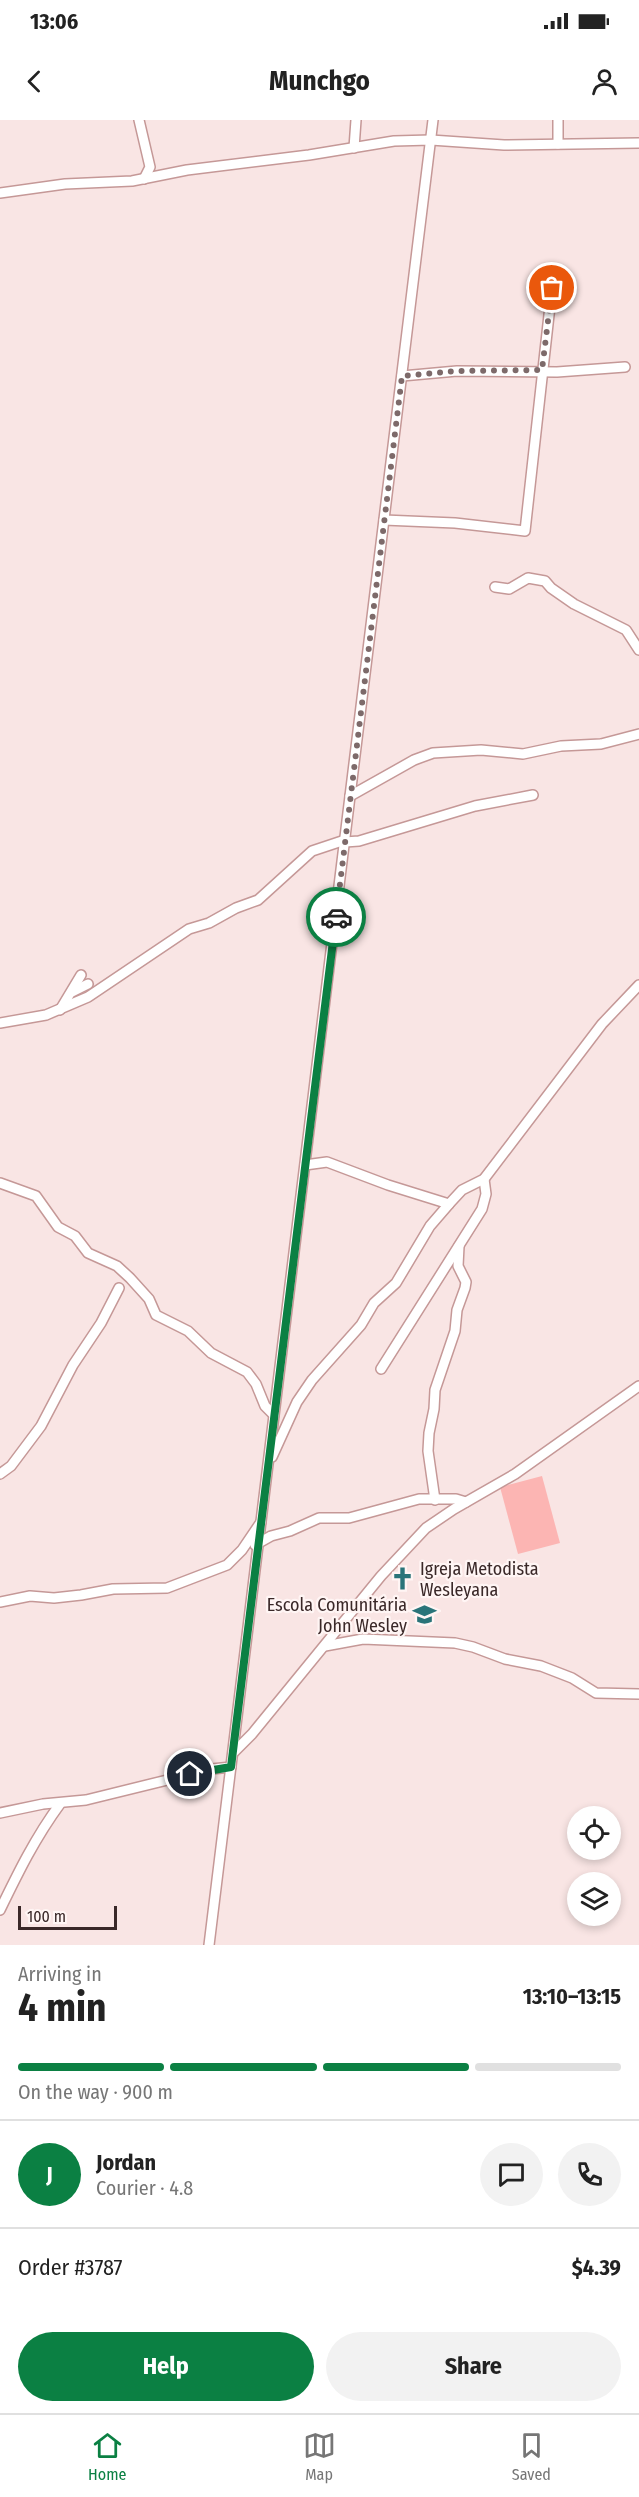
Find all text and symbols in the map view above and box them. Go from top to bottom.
text: 13:06 [30,8,78,35]
icon: back [18,65,51,98]
text: Munchgo [269,65,370,97]
icon: person [588,65,621,98]
pin [526,262,577,313]
icon: bag [535,271,568,304]
courier [306,887,366,947]
icon: car [320,901,353,934]
place label: Igreja Metodista Wesleyana [420,1558,539,1601]
church icon: Igreja Metodista Wesleyana [389,1566,415,1592]
place label: Escola Comunitária John Wesley [267,1594,407,1637]
school or university icon: Escola Comunitária John Wesley [412,1602,438,1628]
pin [164,1748,215,1799]
icon: home [173,1757,206,1790]
map controls [567,1806,621,1926]
button: locate [567,1806,621,1860]
button: layers [567,1872,621,1926]
scale bar [18,1903,117,1930]
text: 100 m [27,1907,66,1926]
text: Arriving in [18,1962,102,1986]
text: 13:10–13:15 [523,1983,621,2010]
text: 4 min [18,1985,106,2031]
text: On the way · 900 m [18,2080,173,2104]
button: chat [480,2143,543,2206]
button: phone [558,2143,621,2206]
text: Jordan [96,2149,156,2176]
text: J [46,2161,53,2188]
text: Courier · 4.8 [96,2176,193,2200]
text: Order #3787 [18,2254,123,2281]
text: $4.39 [572,2254,621,2281]
button: Help [18,2332,314,2401]
button: Share [326,2332,621,2401]
tab: Home [88,2429,126,2484]
tab: Map [303,2429,336,2484]
tab: Saved [512,2429,551,2484]

